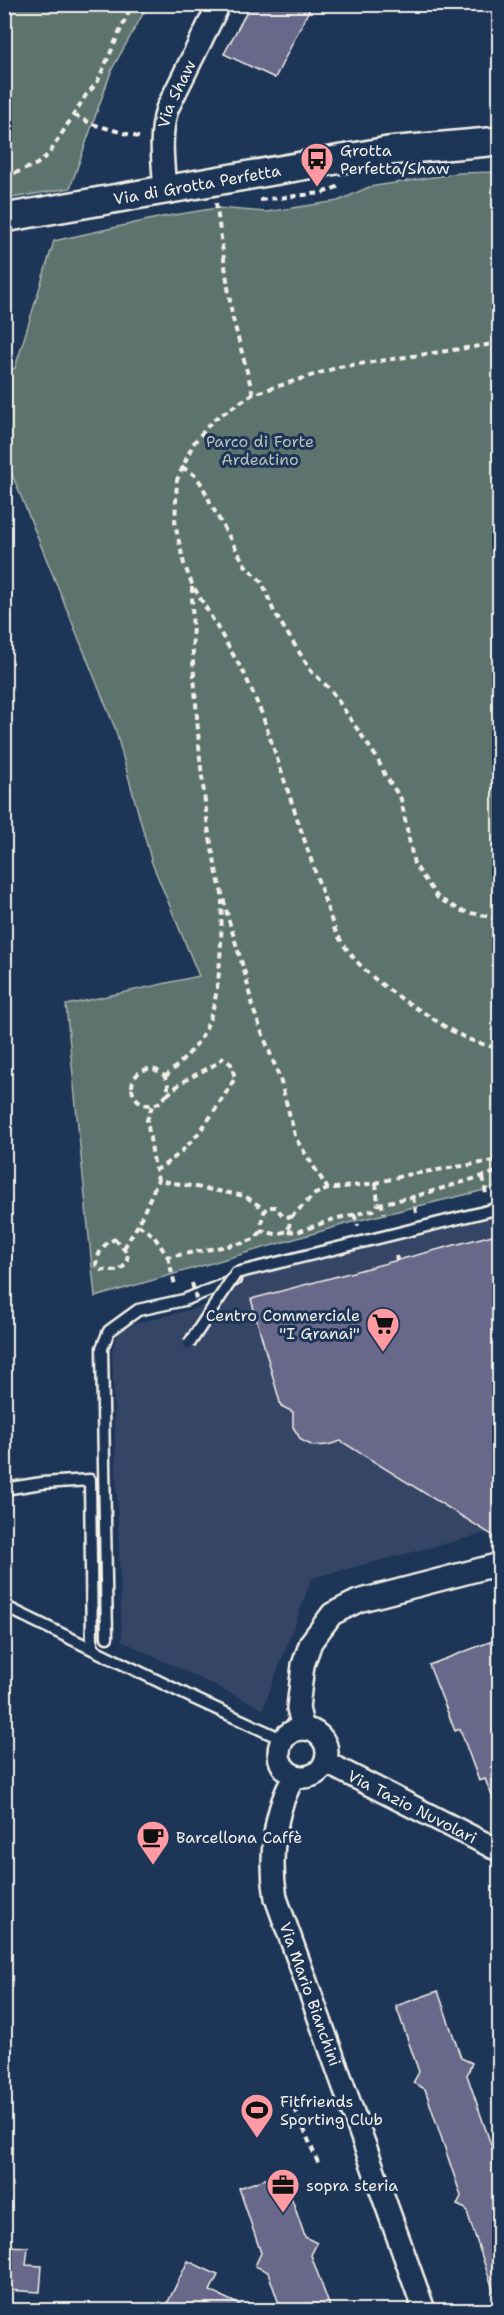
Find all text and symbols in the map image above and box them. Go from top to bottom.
street label: Via Shaw [153,56,200,129]
place label: Grotta Perfetta/Shaw [340,140,450,179]
bus stop icon: Grotta Perfetta/Shaw [299,141,335,188]
street label: Via di Grotta Perfetta [112,159,282,209]
park label: Parco di Forte Ardeatino [206,431,314,470]
place label: Centro Commerciale "I Granai" [206,1305,360,1344]
supermarket icon: Centro Commerciale "I Granai" [365,1306,401,1353]
street label: Via Tazio Nuvolari [344,1765,481,1848]
cafe icon: Barcellona Caffè [135,1819,171,1866]
place label: Barcellona Caffè [176,1827,302,1848]
street label: Via Mario Bianchini [275,1919,346,2069]
place label: Fitfriends Sporting Club [280,2091,383,2130]
sports icon: Fitfriends Sporting Club [239,2092,275,2139]
office icon: sopra steria [265,2167,301,2214]
place label: sopra steria [306,2175,398,2196]

